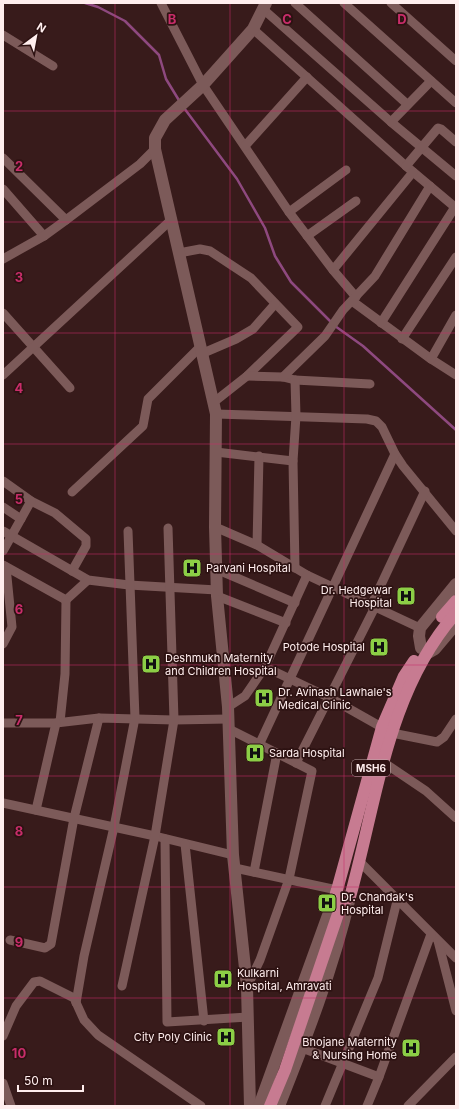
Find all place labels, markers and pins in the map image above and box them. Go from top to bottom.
hospital icon: Parvani Hospital [181,557,203,579]
place label: Parvani Hospital [206,561,291,575]
place label: Dr. Hedgewar Hospital [321,583,392,610]
hospital icon: Dr. Hedgewar Hospital [395,585,417,607]
hospital icon: Potode Hospital [368,636,390,658]
place label: Potode Hospital [283,640,365,654]
place label: Deshmukh Maternity and Children Hospital [165,651,277,678]
hospital icon: Deshmukh Maternity and Children Hospital [140,653,162,675]
place label: Dr. Avinash Lawhale's Medical Clinic [278,685,392,712]
hospital icon: Dr. Avinash Lawhale's Medical Clinic [253,687,275,709]
hospital icon: Sarda Hospital [244,742,266,764]
place label: Sarda Hospital [269,746,345,760]
place label: Dr. Chandak's Hospital [341,890,414,917]
hospital icon: Dr. Chandak's Hospital [316,892,338,914]
place label: Kulkarni Hospital, Amravati [237,966,332,993]
hospital icon: Kulkarni Hospital, Amravati [212,968,234,990]
hospital icon: City Poly Clinic [215,1026,237,1048]
place label: City Poly Clinic [134,1030,212,1044]
place label: Bhojane Maternity & Nursing Home [302,1035,397,1062]
hospital icon: Bhojane Maternity & Nursing Home [400,1037,422,1059]

